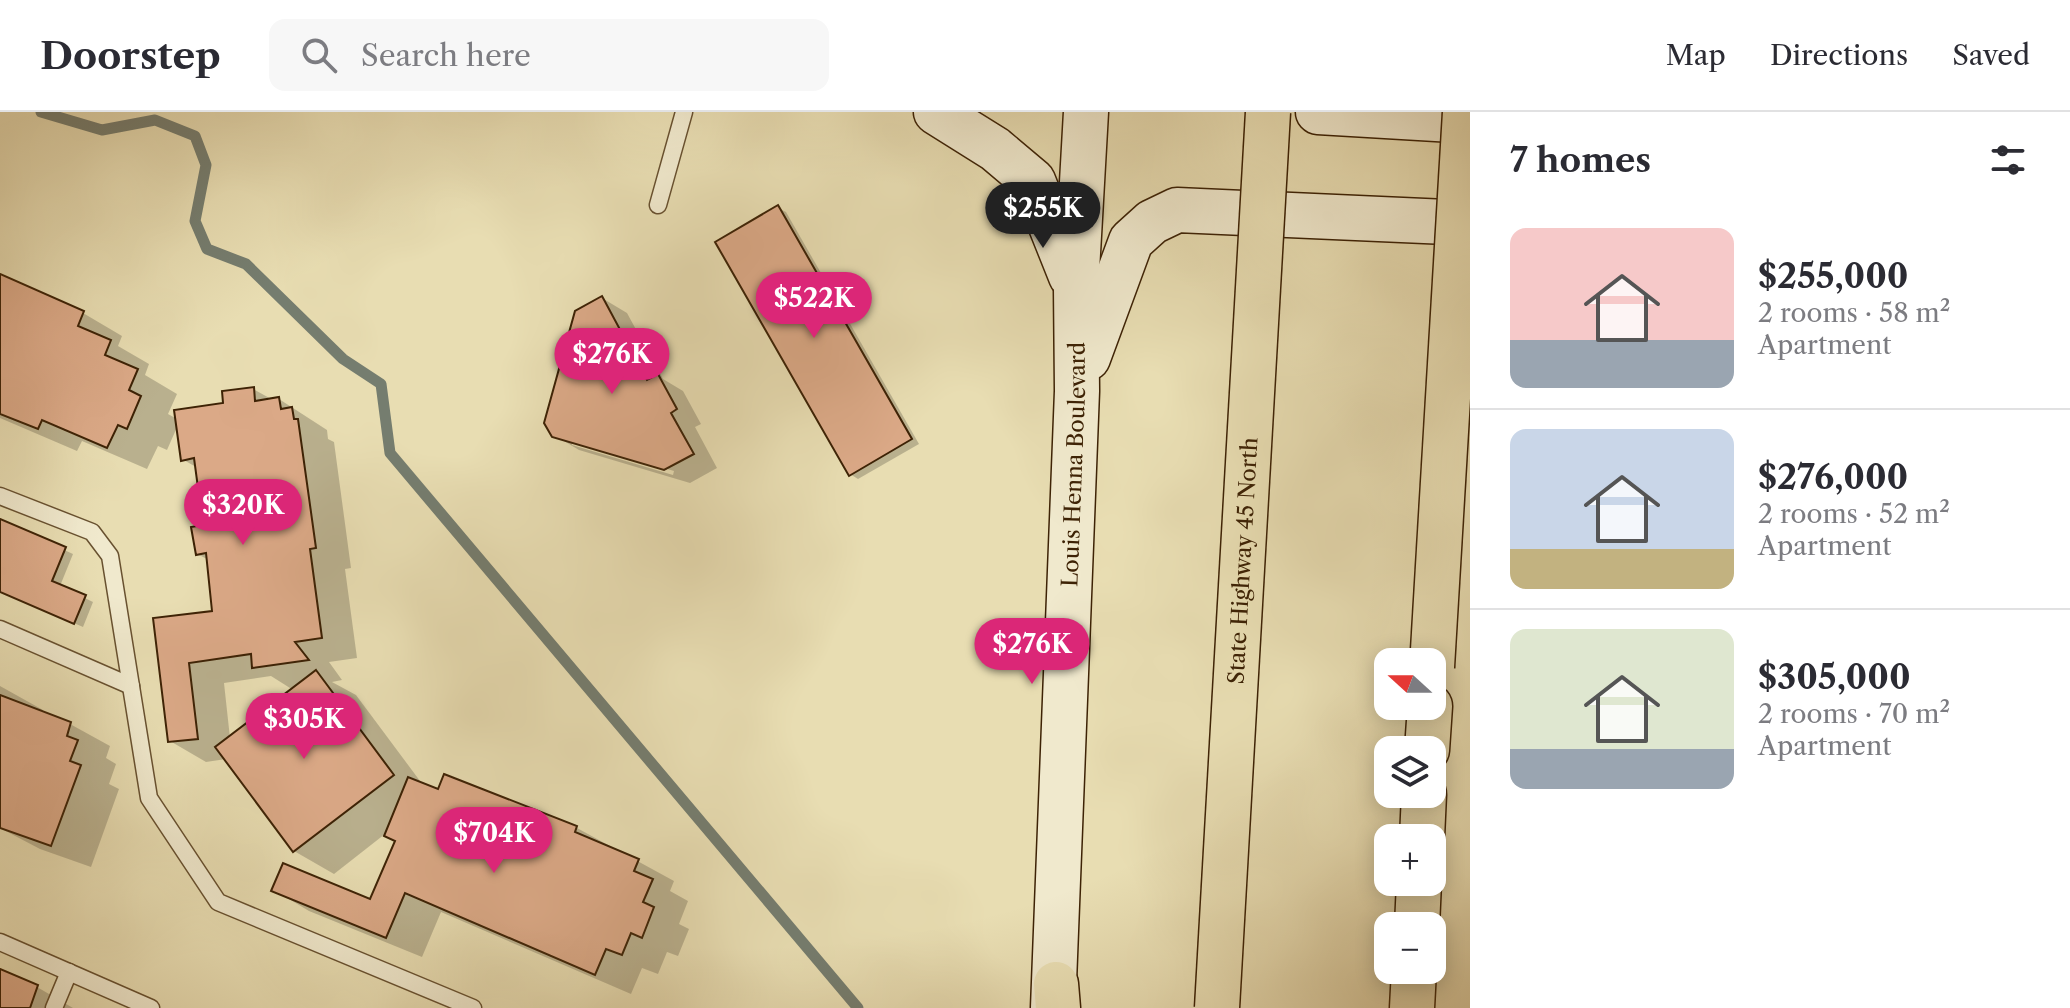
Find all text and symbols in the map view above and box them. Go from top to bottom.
search box [269,19,829,91]
text: Doorstep [40,32,221,79]
icon: search [297,33,341,77]
text: Search here [361,37,531,74]
text: Map [1666,38,1726,72]
text: Directions [1770,38,1908,72]
text: Saved [1952,38,2030,72]
icon: filters [1986,138,2030,182]
text: 7 homes [1510,139,1651,181]
pin: $255K [987,182,1099,250]
text: $255K [1003,192,1083,224]
text: $255,000 [1758,255,1909,297]
icon: home [1574,260,1670,356]
pin: $522K [758,272,870,340]
text: $522K [774,282,854,314]
text: 2 rooms · 58 m² [1758,297,1950,329]
pin: $276K [556,328,668,396]
text: Apartment [1758,329,1891,361]
text: $276K [572,338,652,370]
street label: Louis Henna Boulevard [1056,342,1091,587]
street label: State Highway 45 North [1222,436,1263,685]
text: $276,000 [1758,456,1908,498]
icon: home [1574,461,1670,557]
pin: $320K [187,479,299,547]
text: $320K [202,489,284,521]
text: 2 rooms · 52 m² [1758,498,1950,530]
text: Apartment [1758,530,1891,562]
pin: $276K [976,618,1088,686]
text: $276K [992,628,1072,660]
north arrow [1374,648,1446,720]
map controls [1374,648,1446,984]
text: $305,000 [1758,656,1911,698]
icon: home [1574,661,1670,757]
pin: $305K [248,693,360,761]
text: 2 rooms · 70 m² [1758,698,1950,730]
text: $305K [264,703,344,735]
text: Apartment [1758,730,1891,762]
button: layers [1374,736,1446,808]
pin: $704K [438,807,550,875]
text: $704K [454,817,534,849]
button: + [1374,824,1446,896]
button: − [1374,912,1446,984]

